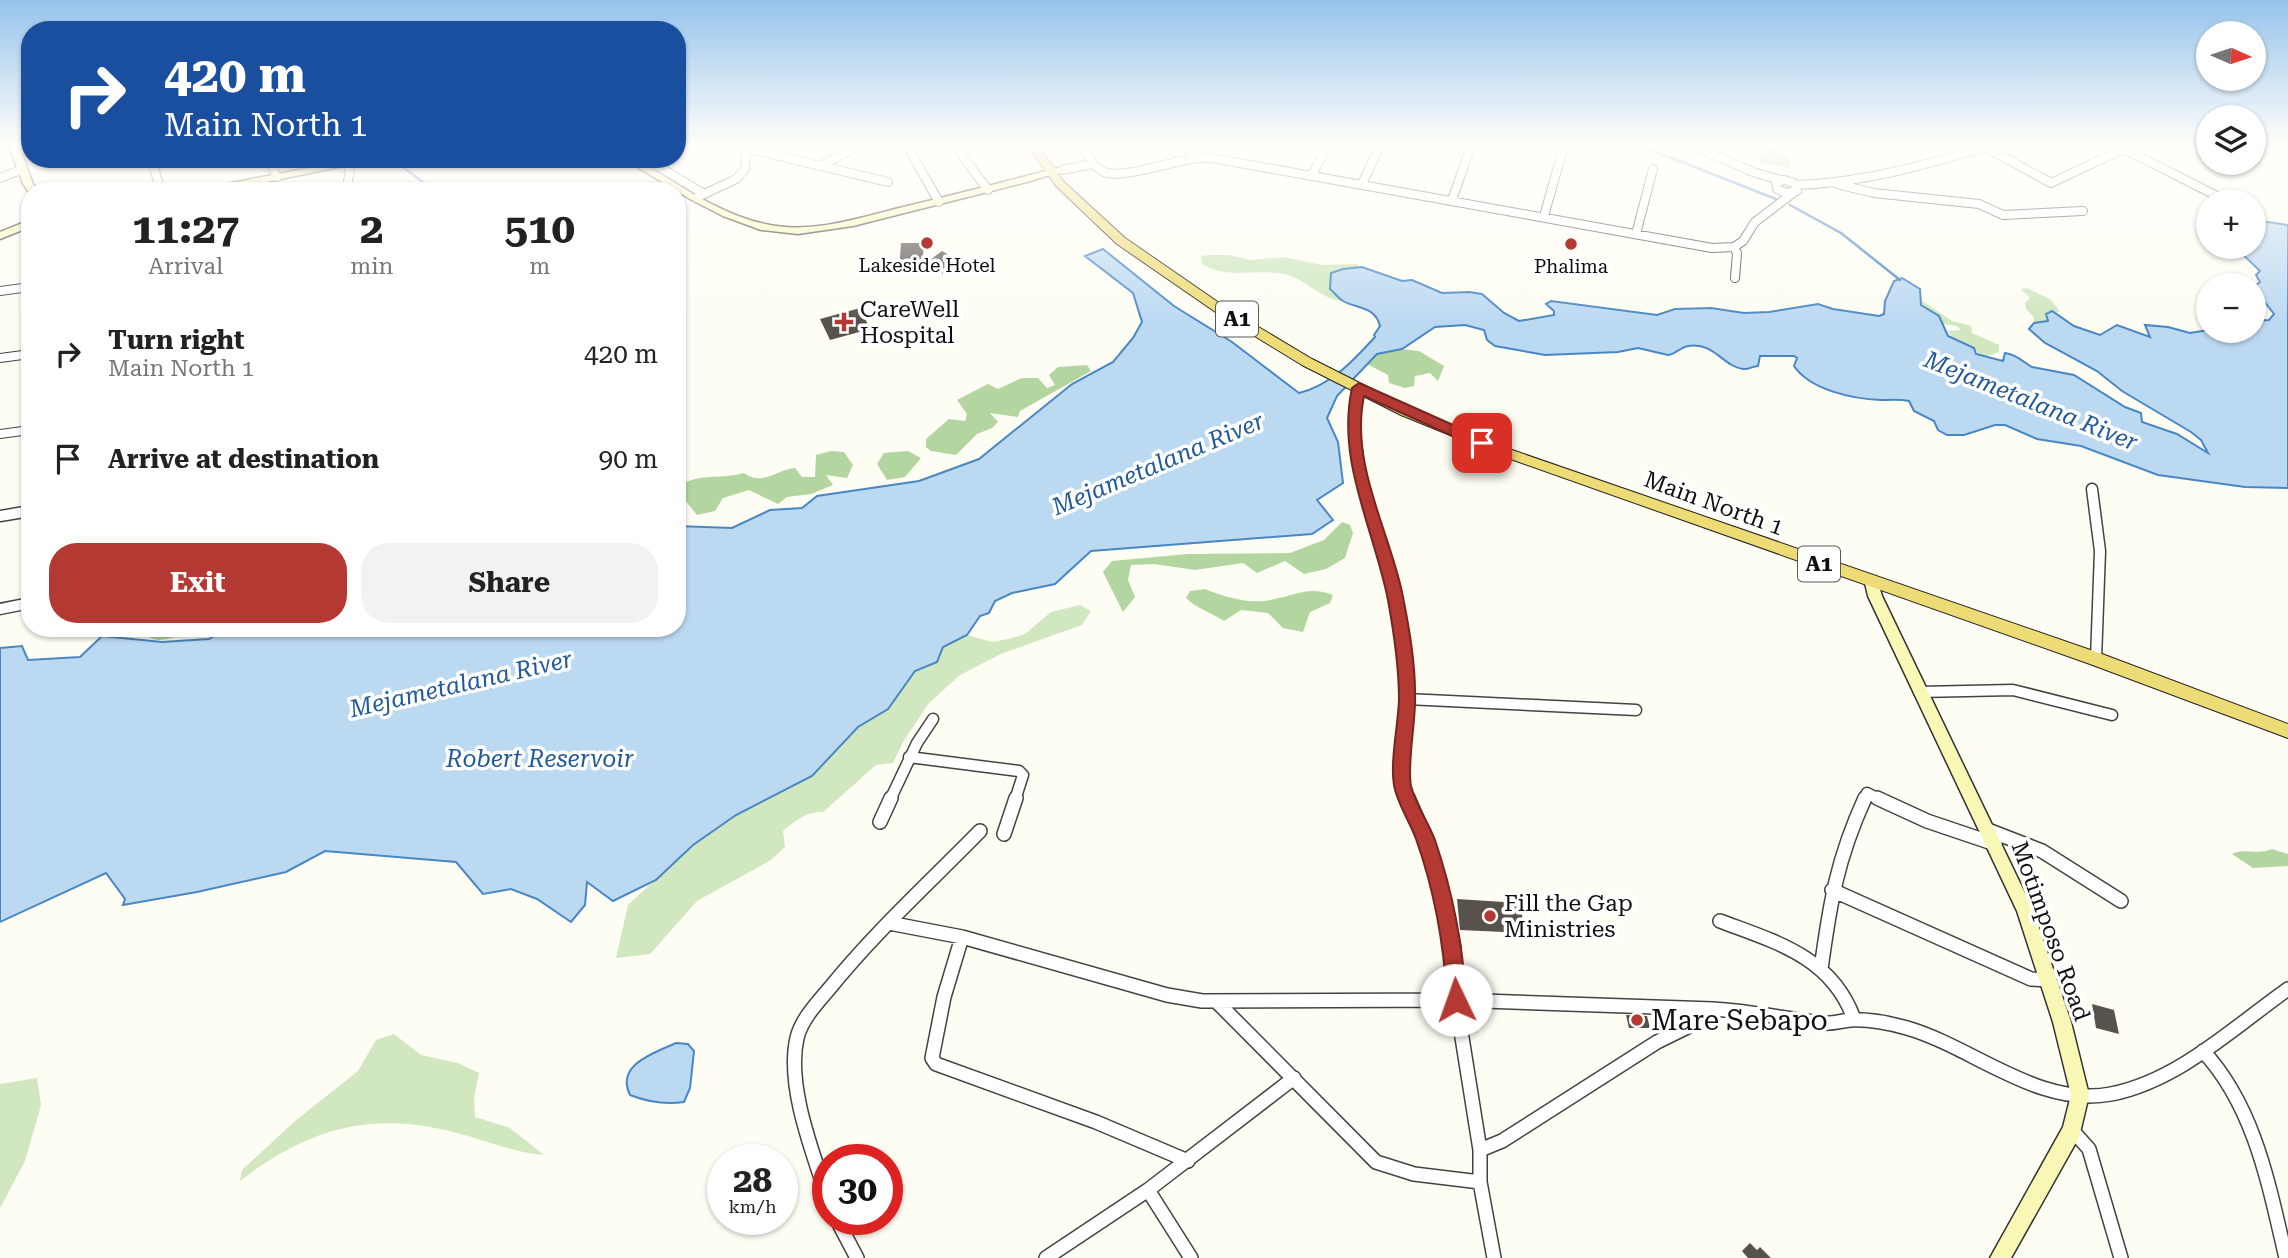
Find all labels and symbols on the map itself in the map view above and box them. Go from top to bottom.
north arrow [2196,21,2266,91]
marker: Lakeside Hotel [919,235,935,251]
marker: Phalima [1563,236,1579,252]
place label: Lakeside Hotel [859,254,996,277]
place label: Phalima [1534,255,1609,278]
place label: CareWell Hospital [860,296,959,349]
road number: A1 [1216,302,1258,336]
marker: CareWell Hospital [834,312,854,332]
water label: Mejametalana River [1919,345,2142,457]
water label: Mejametalana River [1047,407,1268,522]
pin [1452,413,1512,473]
street label: Main North 1 [1640,466,1787,541]
road number: A1 [1798,546,1840,582]
water label: Mejametalana River [346,645,575,723]
water label: Robert Reservoir [445,745,634,773]
street label: Motimposo Road [2005,838,2096,1025]
place label: Fill the Gap Ministries [1504,890,1633,943]
marker: Fill the Gap Ministries [1482,908,1498,924]
position arrow [1419,963,1493,1037]
place label: Mare Sebapo [1651,1004,1828,1037]
marker: Mare Sebapo [1629,1012,1645,1028]
speed limit sign: 30 [812,1144,903,1235]

